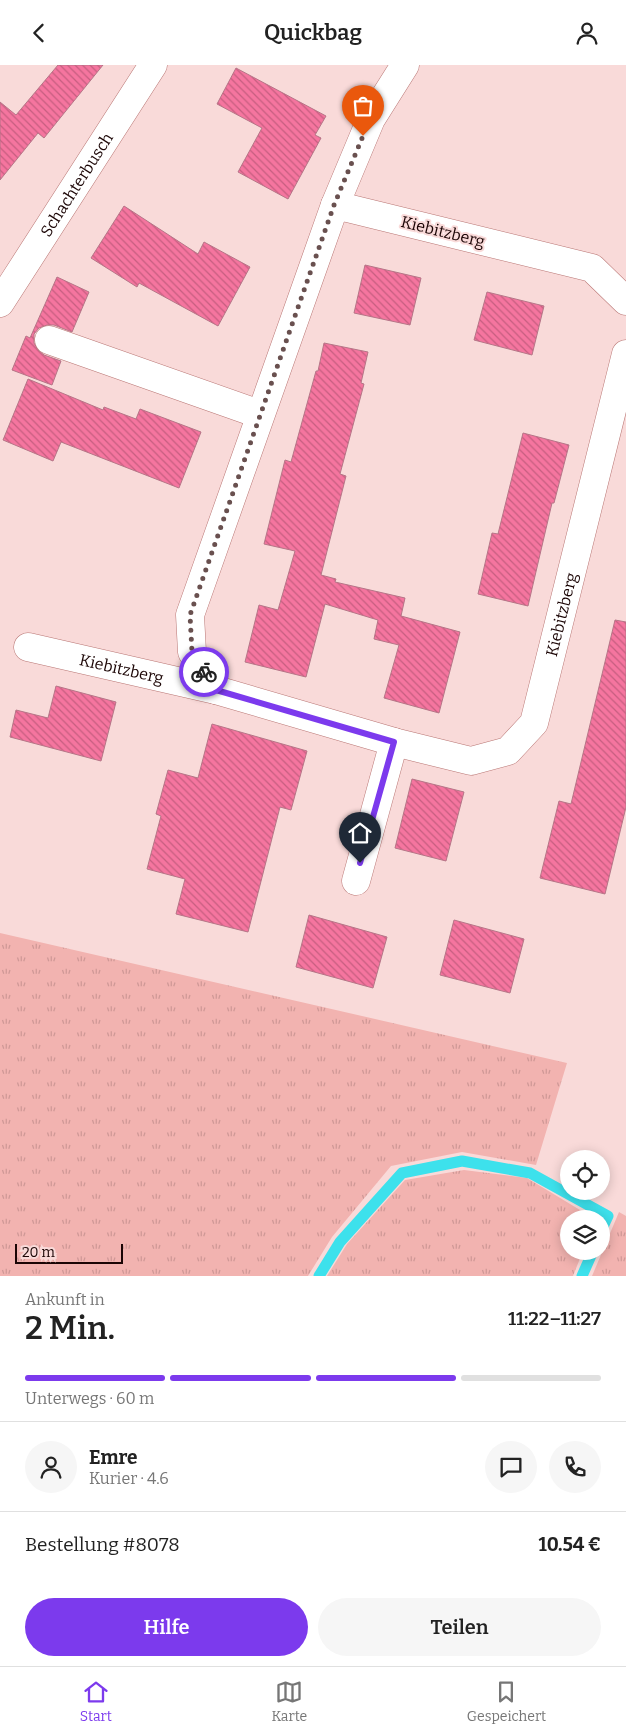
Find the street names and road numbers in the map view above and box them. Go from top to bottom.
street label: Schachterbusch [36,129,117,240]
street label: Kiebitzberg [399,212,487,251]
street label: Kiebitzberg [542,571,581,659]
street label: Kiebitzberg [77,650,165,688]

